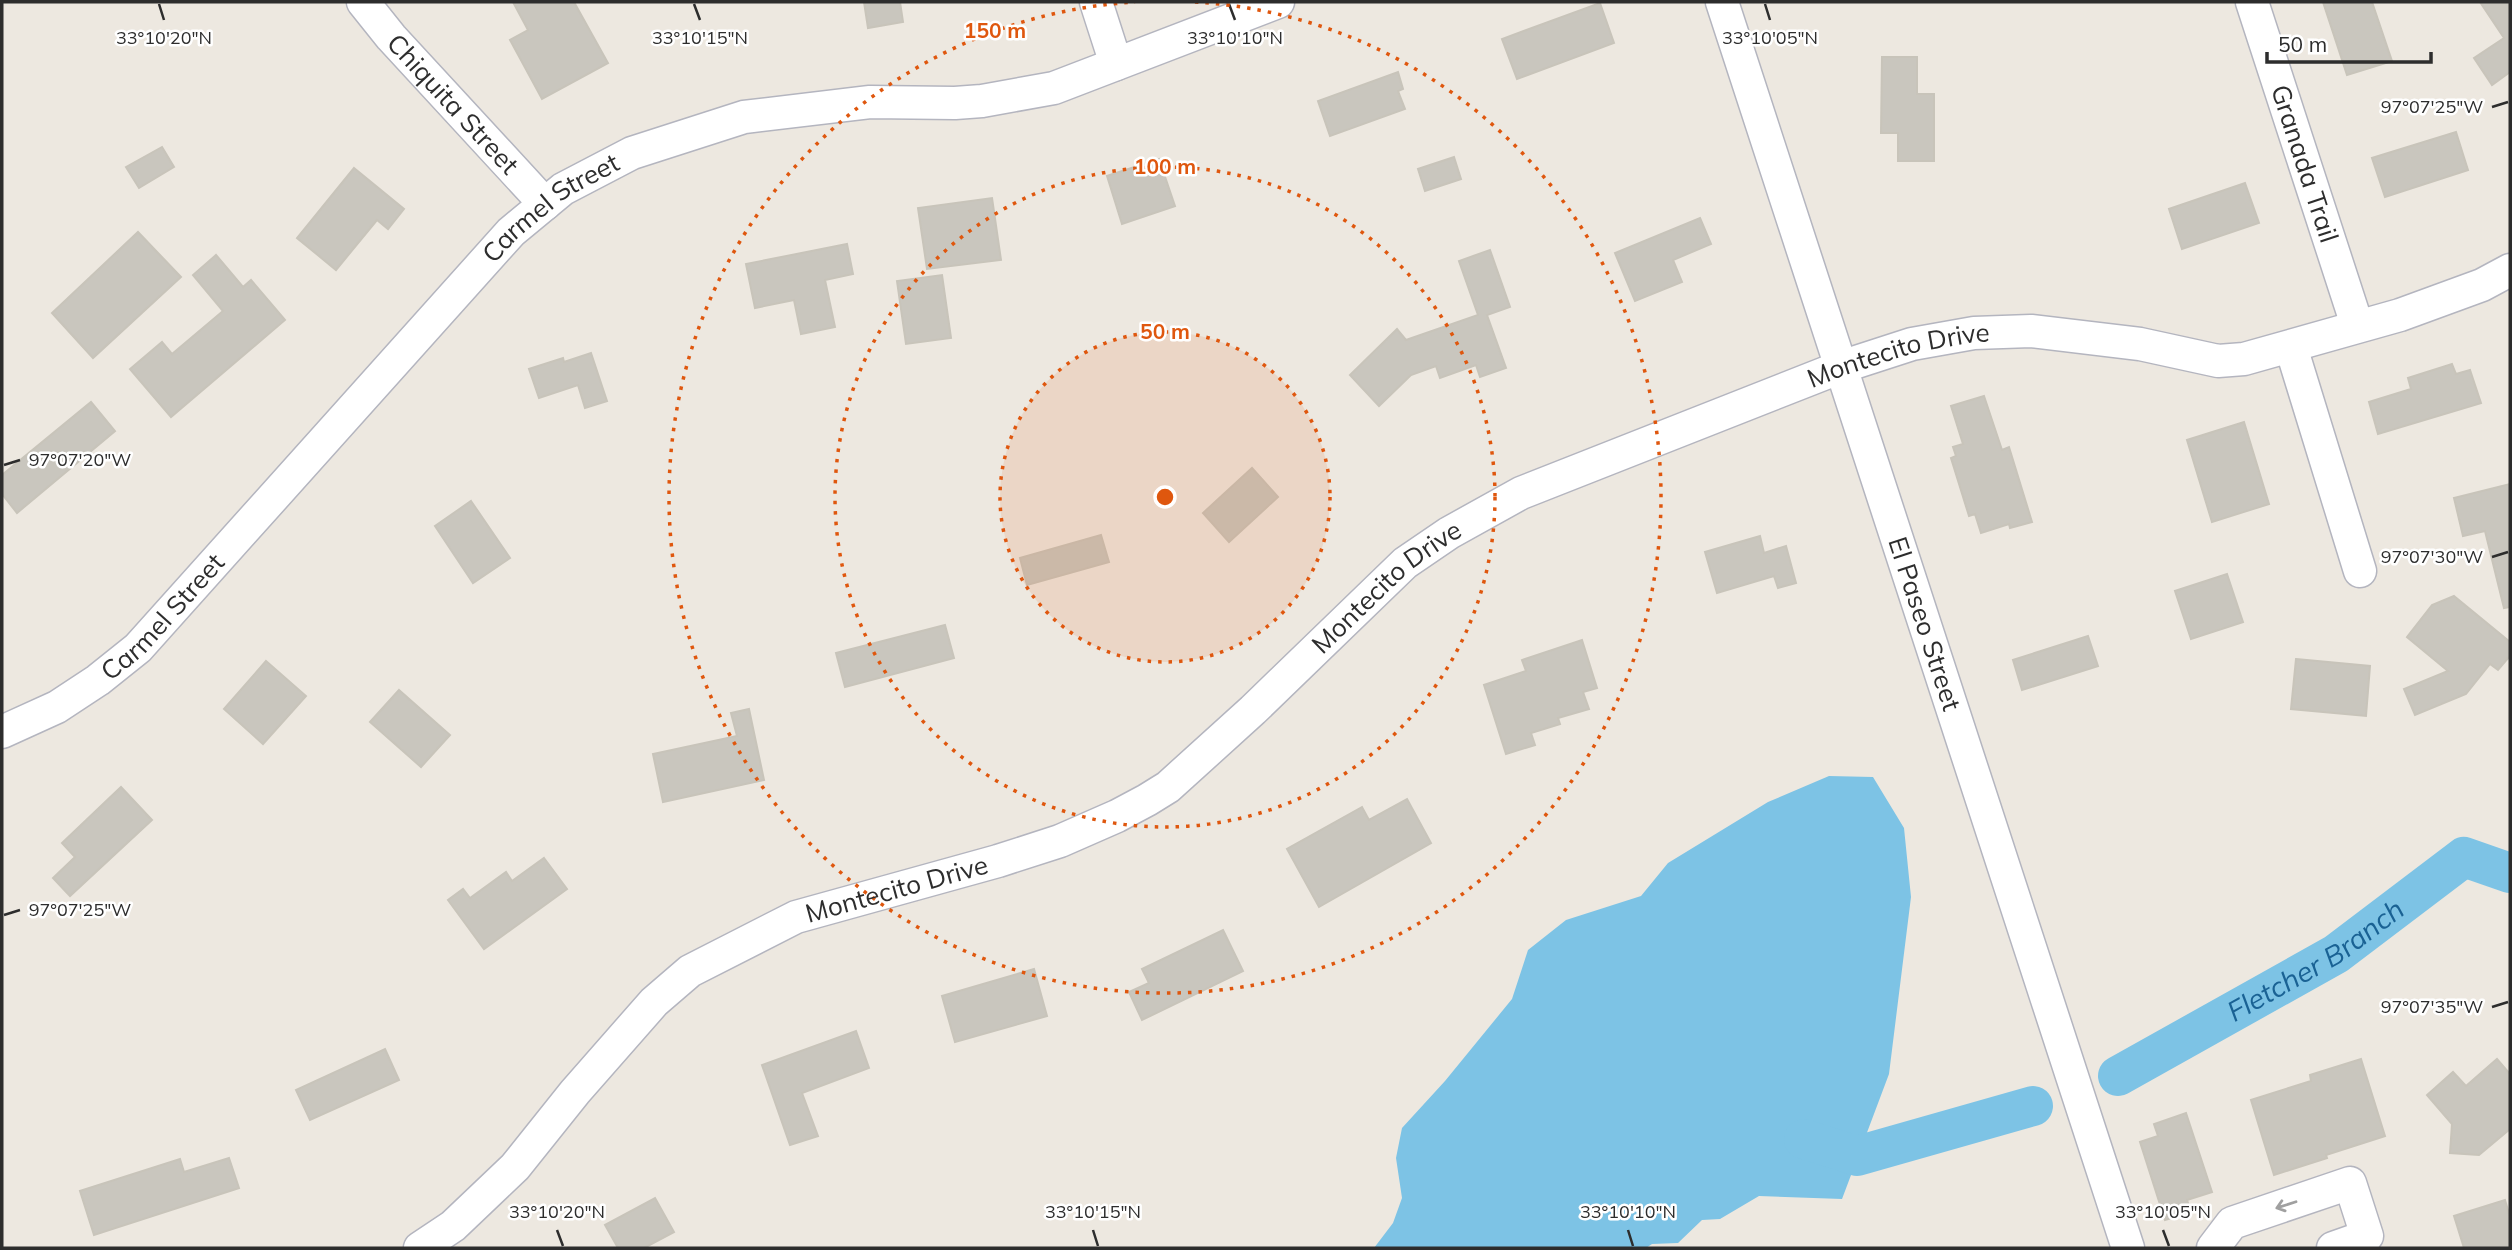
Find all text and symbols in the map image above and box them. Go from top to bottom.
text: 150 m [964,17,1026,43]
scale bar [2267,21,2432,65]
text: 33°10'20"N [116,26,212,49]
text: 33°10'15"N [652,26,748,49]
text: 33°10'10"N [1187,26,1283,49]
text: 33°10'05"N [1722,26,1818,49]
street label: Chiquita Street [380,27,526,181]
text: 50 m [2278,31,2327,57]
street label: Granada Trail [2264,81,2346,247]
text: 97°07'25"W [2381,95,2483,118]
street label: Carmel Street [475,146,625,269]
text: 100 m [1134,153,1196,179]
street label: Montecito Drive [1802,315,1990,395]
text: 50 m [1140,318,1190,344]
text: 97°07'20"W [29,448,131,471]
centre of rings [1153,485,1177,509]
street label: Montecito Drive [1304,513,1467,660]
street label: El Paseo Street [1881,533,1969,715]
text: 97°07'30"W [2381,545,2483,568]
street label: Carmel Street [94,546,231,687]
street label: Montecito Drive [801,848,992,930]
water label: Fletcher Branch [2220,891,2411,1029]
text: 97°07'25"W [29,898,131,921]
text: 97°07'35"W [2381,995,2483,1018]
text: 33°10'20"N [509,1200,605,1223]
text: 33°10'15"N [1045,1200,1141,1223]
text: 33°10'10"N [1580,1200,1676,1223]
text: 33°10'05"N [2115,1200,2211,1223]
one-way arrow [2275,1200,2297,1212]

